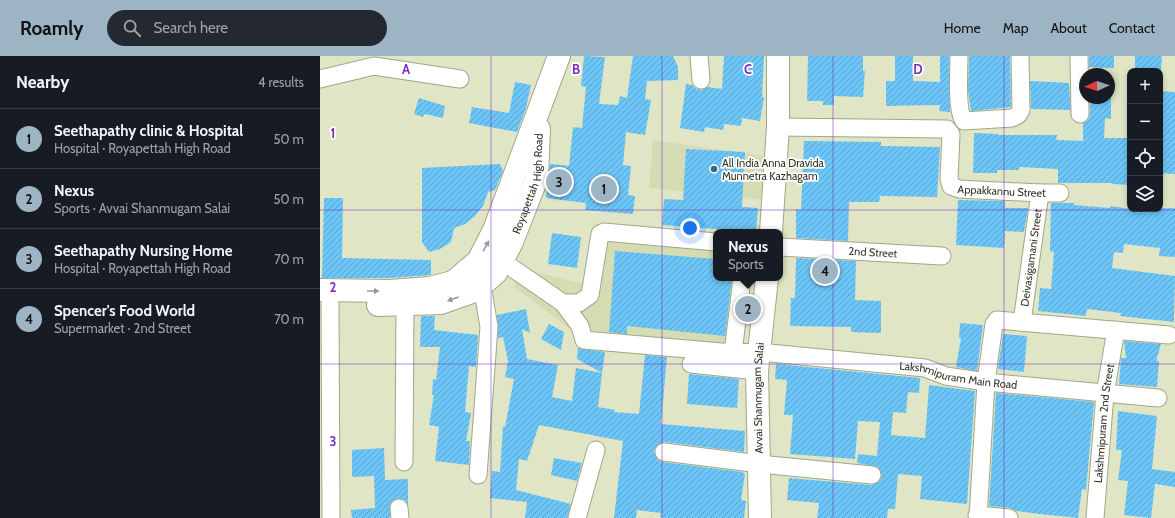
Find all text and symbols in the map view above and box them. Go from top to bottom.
search box [107,10,387,46]
text: Roamly [20,17,83,40]
icon: search [121,17,143,39]
text: Search here [153,19,228,37]
text: Home [944,19,981,37]
text: Map [1003,19,1028,37]
text: About [1050,19,1087,37]
text: Contact [1109,19,1155,37]
text: A [402,61,411,77]
text: B [572,61,580,77]
text: C [744,61,752,77]
text: D [913,61,923,77]
north arrow [1079,68,1115,104]
map controls [1127,68,1163,212]
button: + [1127,68,1163,104]
text: Nearby [16,72,69,92]
text: 4 results [258,74,304,90]
button: − [1127,104,1163,140]
text: Seethapathy clinic & Hospital [54,122,243,140]
text: 1 [331,125,335,141]
text: 1 [27,131,31,147]
text: 50 m [274,131,304,147]
street label: Royapettah High Road [509,133,546,236]
text: Hospital · Royapettah High Road [54,140,231,156]
button: locate [1127,140,1163,176]
place label: All India Anna Dravida Munnetra Kazhagam [722,156,824,183]
marker: All India Anna Dravida Munnetra Kazhagam [709,164,719,174]
pin: 3 [546,167,572,197]
pin: 1 [591,174,617,204]
button: layers [1127,176,1163,212]
text: Nexus [54,182,94,200]
street label: Appakkannu Street [957,182,1046,200]
text: 2 [26,191,32,207]
text: 50 m [274,191,304,207]
text: Sports · Avvai Shanmugam Salai [54,200,230,216]
street label: Deivasigamani Street [1017,208,1045,307]
your location [680,218,700,238]
popup [713,229,783,281]
text: Nexus [728,238,768,256]
one-way arrow [482,240,489,252]
text: Seethapathy Nursing Home [54,242,232,260]
street label: 2nd Street [848,244,898,261]
text: 3 [25,251,33,267]
text: 70 m [274,251,304,267]
text: Sports [728,256,764,272]
pin: 4 [812,256,838,286]
text: Hospital · Royapettah High Road [54,260,231,276]
text: 2 [330,279,337,295]
one-way arrow [367,288,380,294]
pin: 2 [735,294,761,324]
one-way arrow [446,296,458,302]
text: Spencer's Food World [54,302,195,320]
text: 4 [25,311,33,327]
text: 70 m [274,311,304,327]
text: Supermarket · 2nd Street [54,320,191,336]
street label: Avvai Shanmugam Salai [750,342,767,454]
street label: Lakshmipuram Main Road [899,359,1018,392]
street label: Lakshmipuram 2nd Street [1091,362,1117,484]
text: 3 [329,433,337,449]

